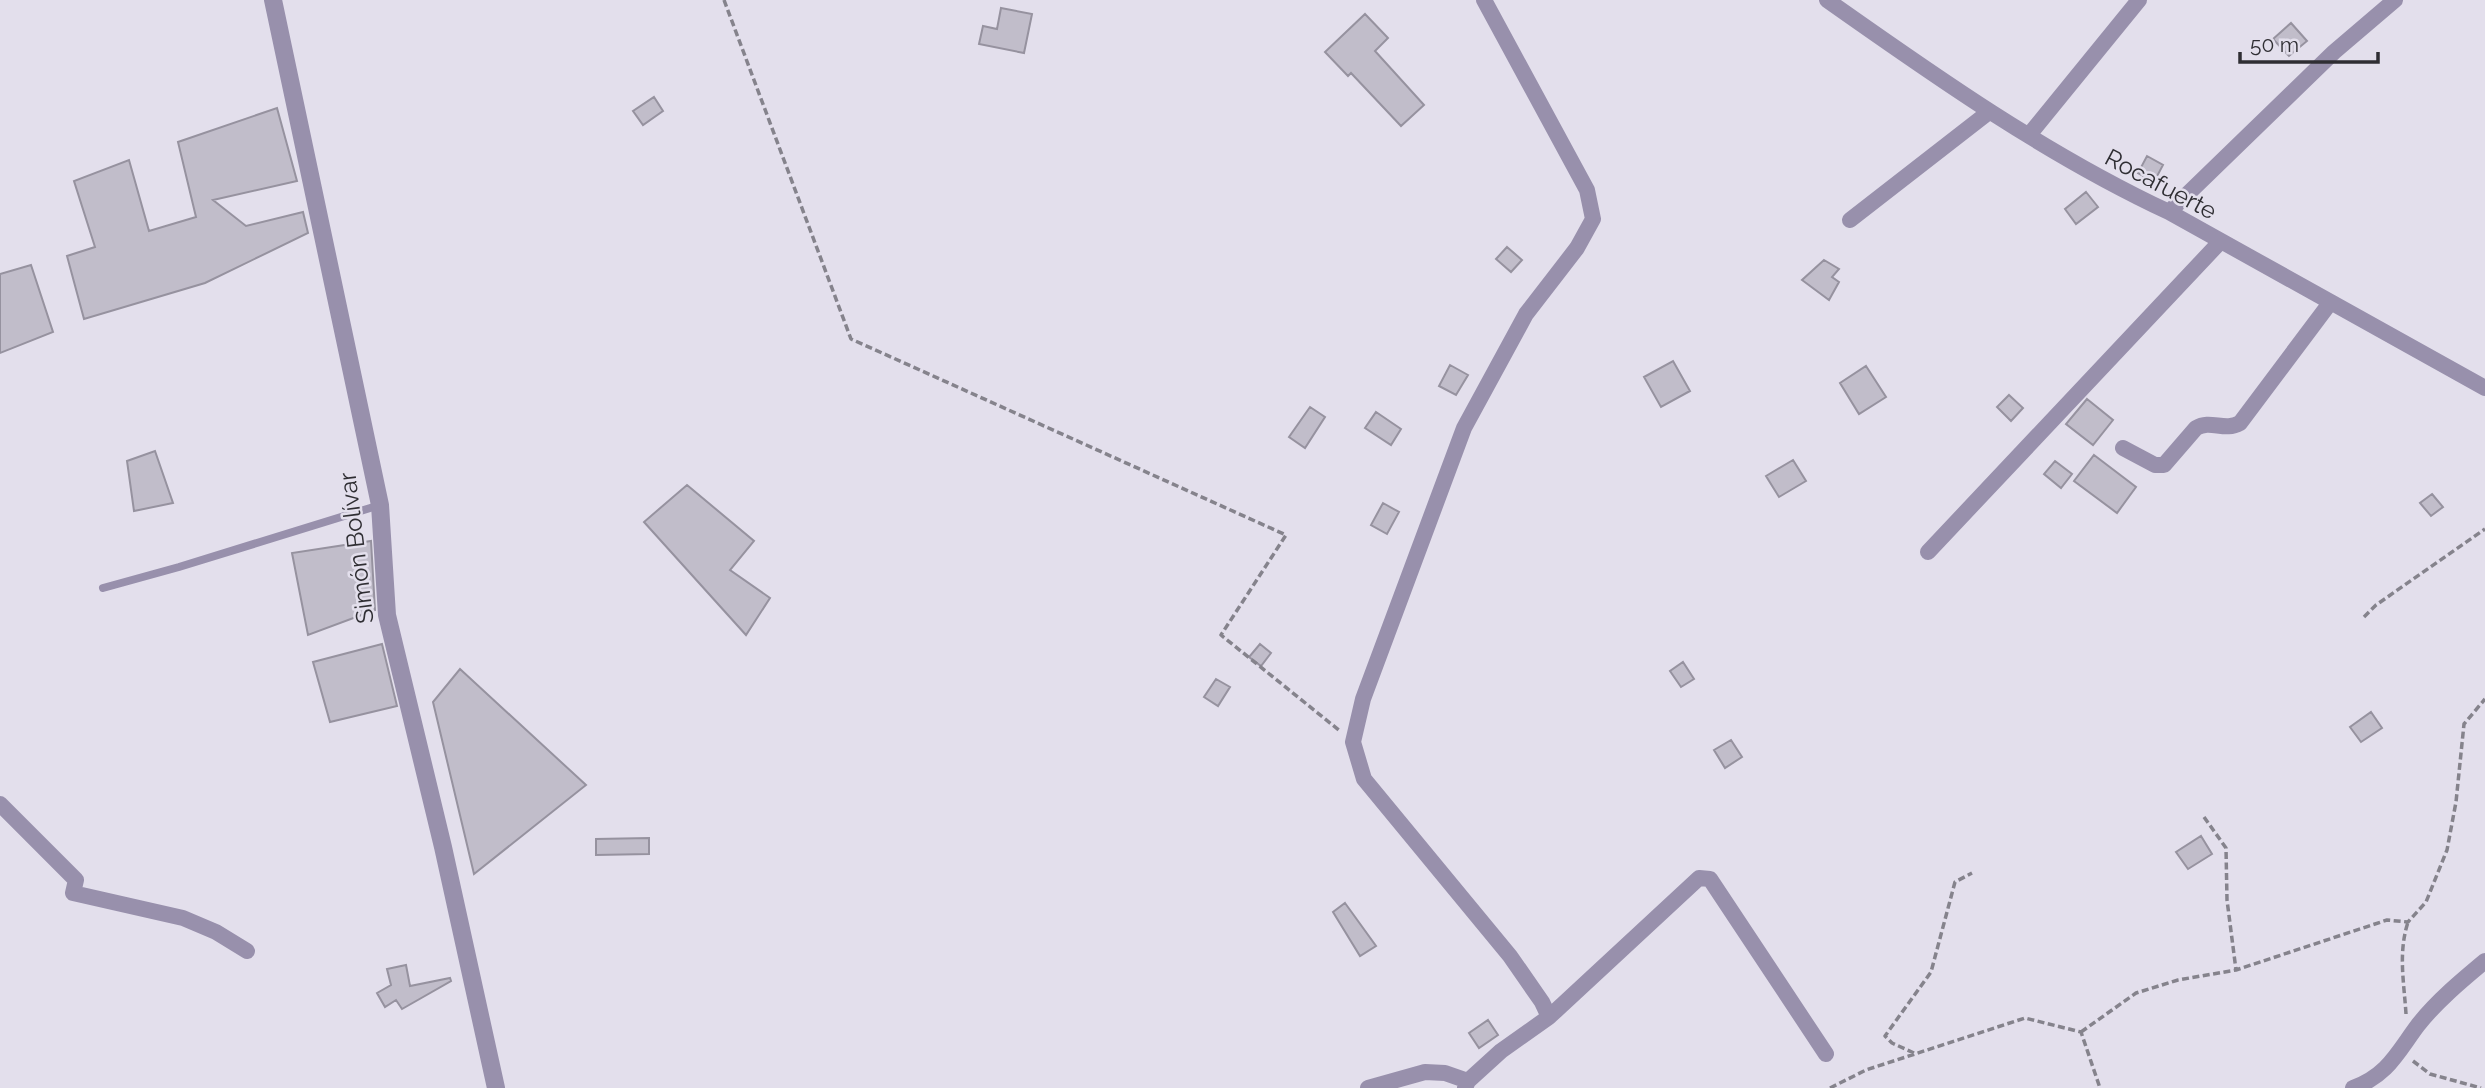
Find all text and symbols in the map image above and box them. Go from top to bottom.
scale bar [2240,21,2378,65]
text: 50 m [2250,32,2299,57]
street label: Rocafuerte [2100,142,2222,226]
street label: Simón Bolívar [332,470,380,625]

